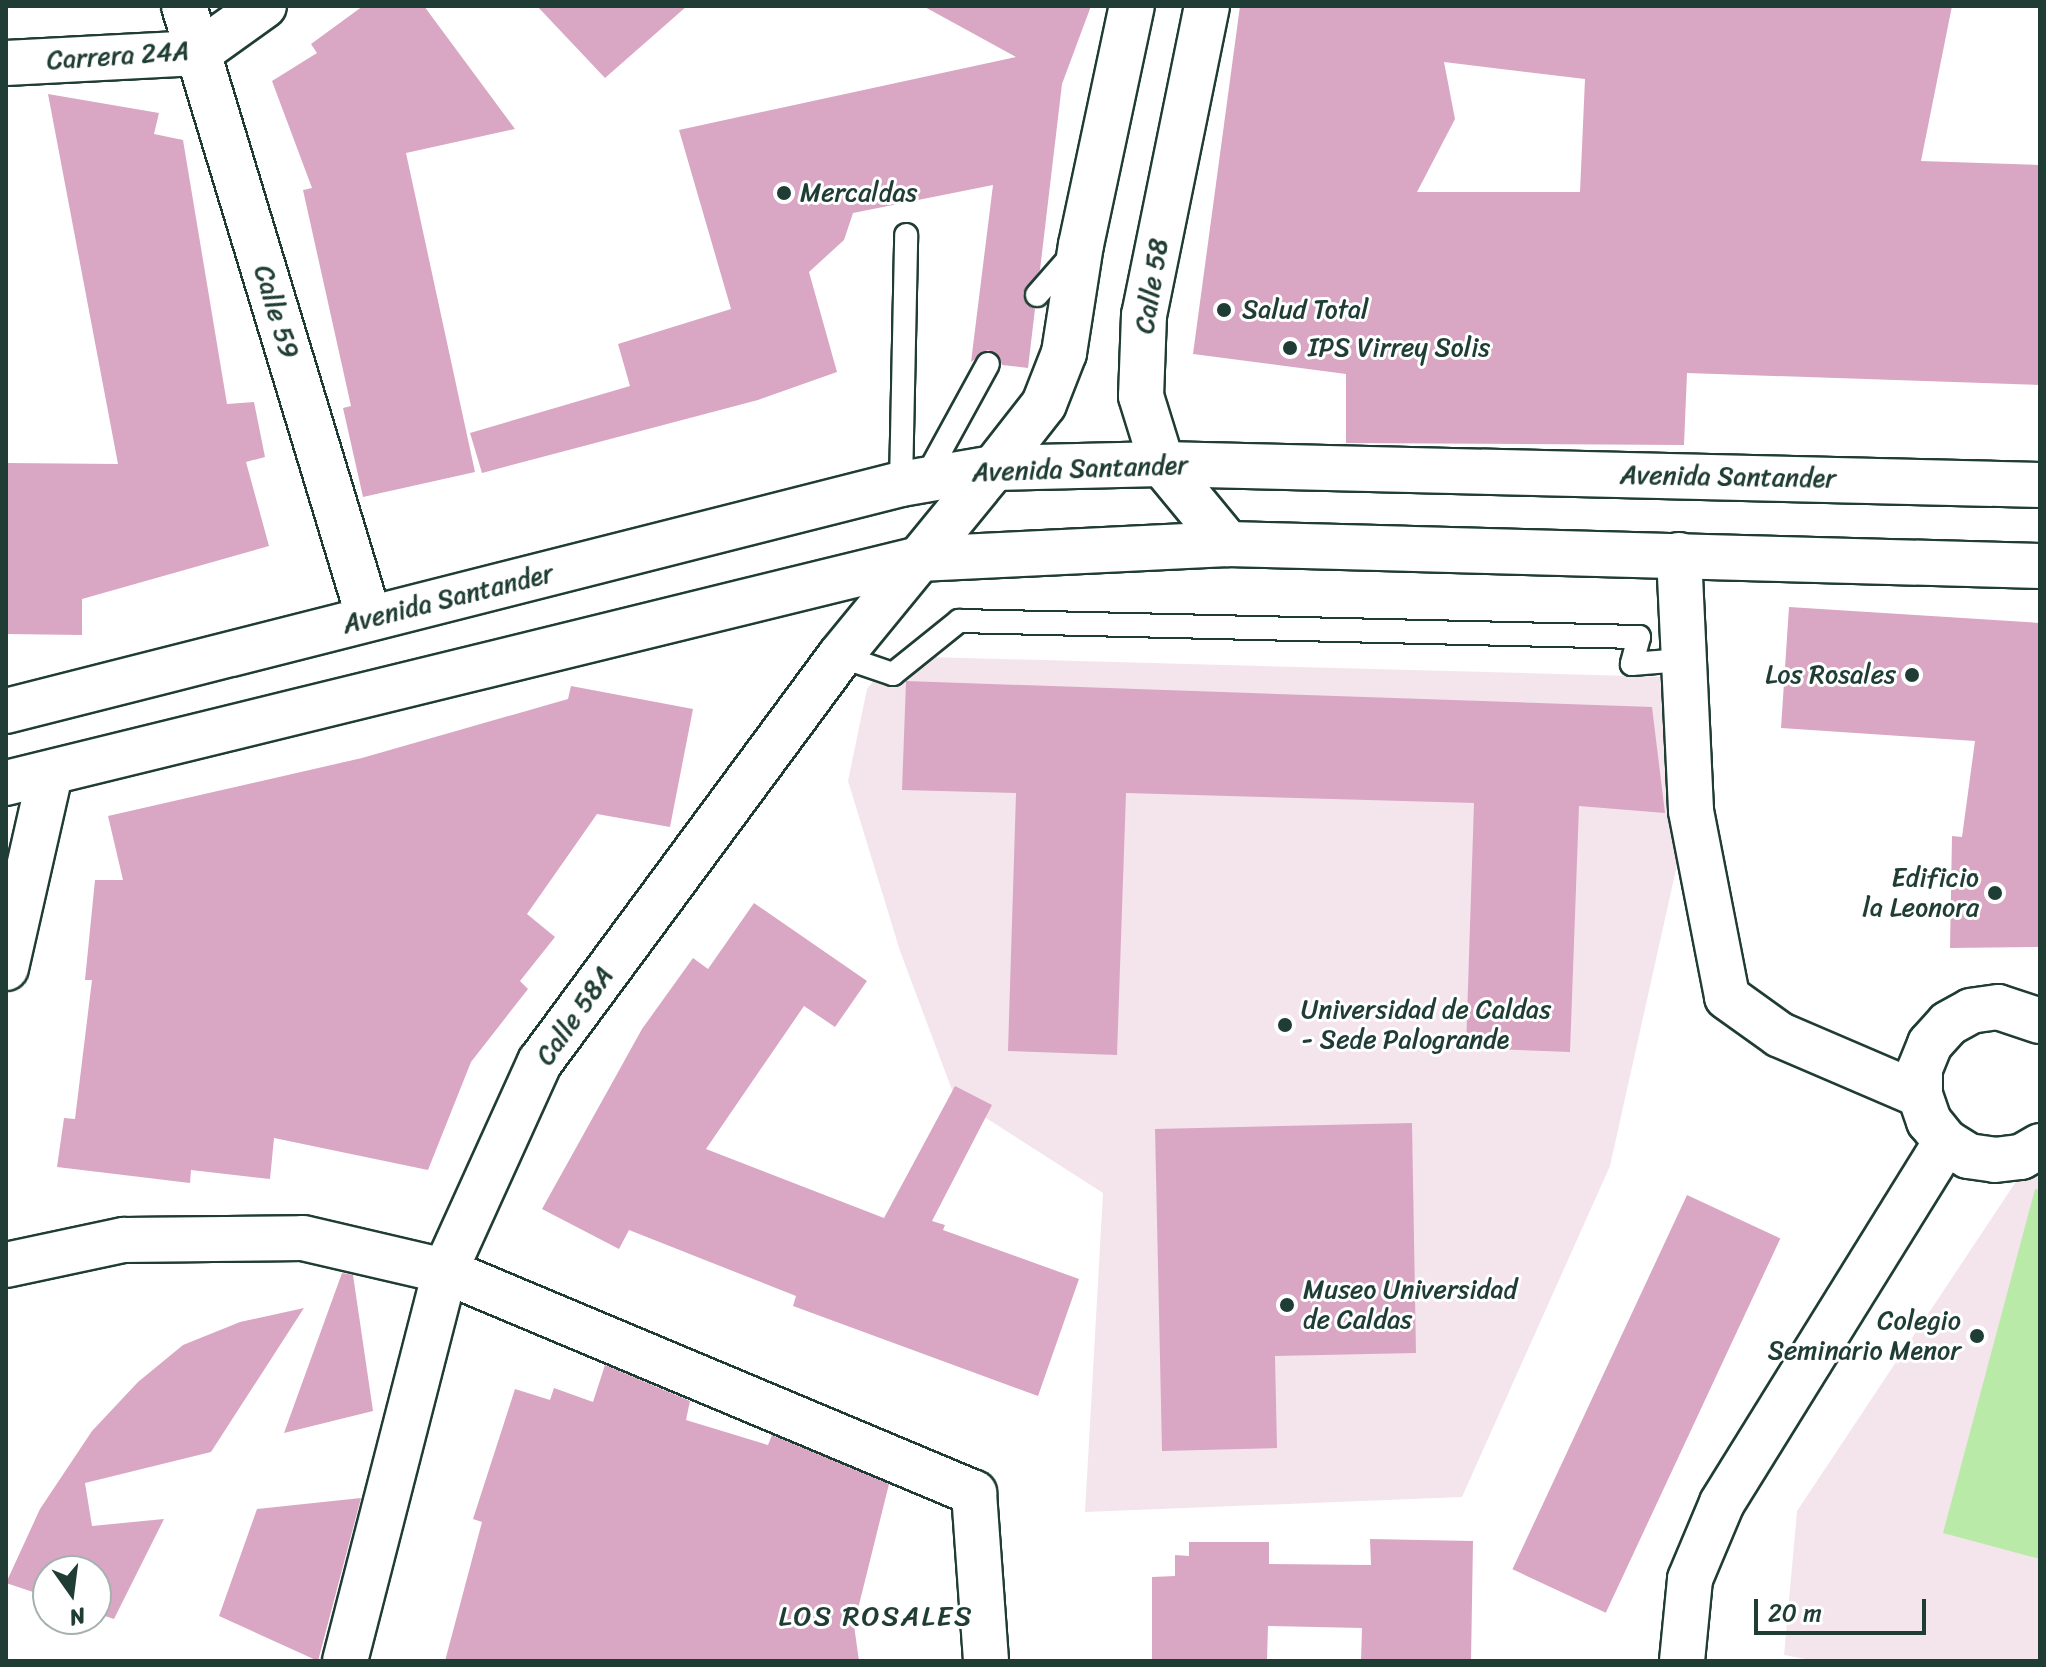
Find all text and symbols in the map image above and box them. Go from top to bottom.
street label: Carrera 24A [46,35,190,77]
place label: Mercaldas [800,177,917,209]
marker: Mercaldas [775,184,793,202]
street label: Calle 58 [1129,236,1175,336]
street label: Calle 59 [247,262,305,362]
place label: Salud Total [1242,294,1370,326]
marker: Salud Total [1213,299,1235,321]
place label: IPS Virrey Solis [1308,332,1491,364]
marker: IPS Virrey Solis [1279,337,1301,359]
street label: Avenida Santander [972,450,1188,488]
street label: Avenida Santander [1620,460,1836,494]
street label: Avenida Santander [339,558,557,640]
place label: Los Rosales [1767,659,1896,691]
marker: Los Rosales [1903,666,1921,684]
place label: Edificio la Leonora [1863,862,1979,924]
marker: Edificio la Leonora [1986,884,2004,902]
street label: Calle 58A [530,961,620,1071]
place label: Universidad de Caldas - Sede Palogrande [1301,994,1550,1056]
marker: Universidad de Caldas - Sede Palogrande [1276,1016,1294,1034]
place label: Museo Universidad de Caldas [1303,1274,1517,1336]
marker: Museo Universidad de Caldas [1278,1296,1296,1314]
place label: Colegio Seminario Menor [1767,1305,1961,1366]
marker: Colegio Seminario Menor [1968,1327,1986,1345]
north arrow [32,1555,112,1635]
scale bar [1758,1583,1930,1633]
text: 20 m [1768,1592,1822,1634]
text: N [65,1596,90,1638]
district label: LOS ROSALES [779,1599,973,1633]

